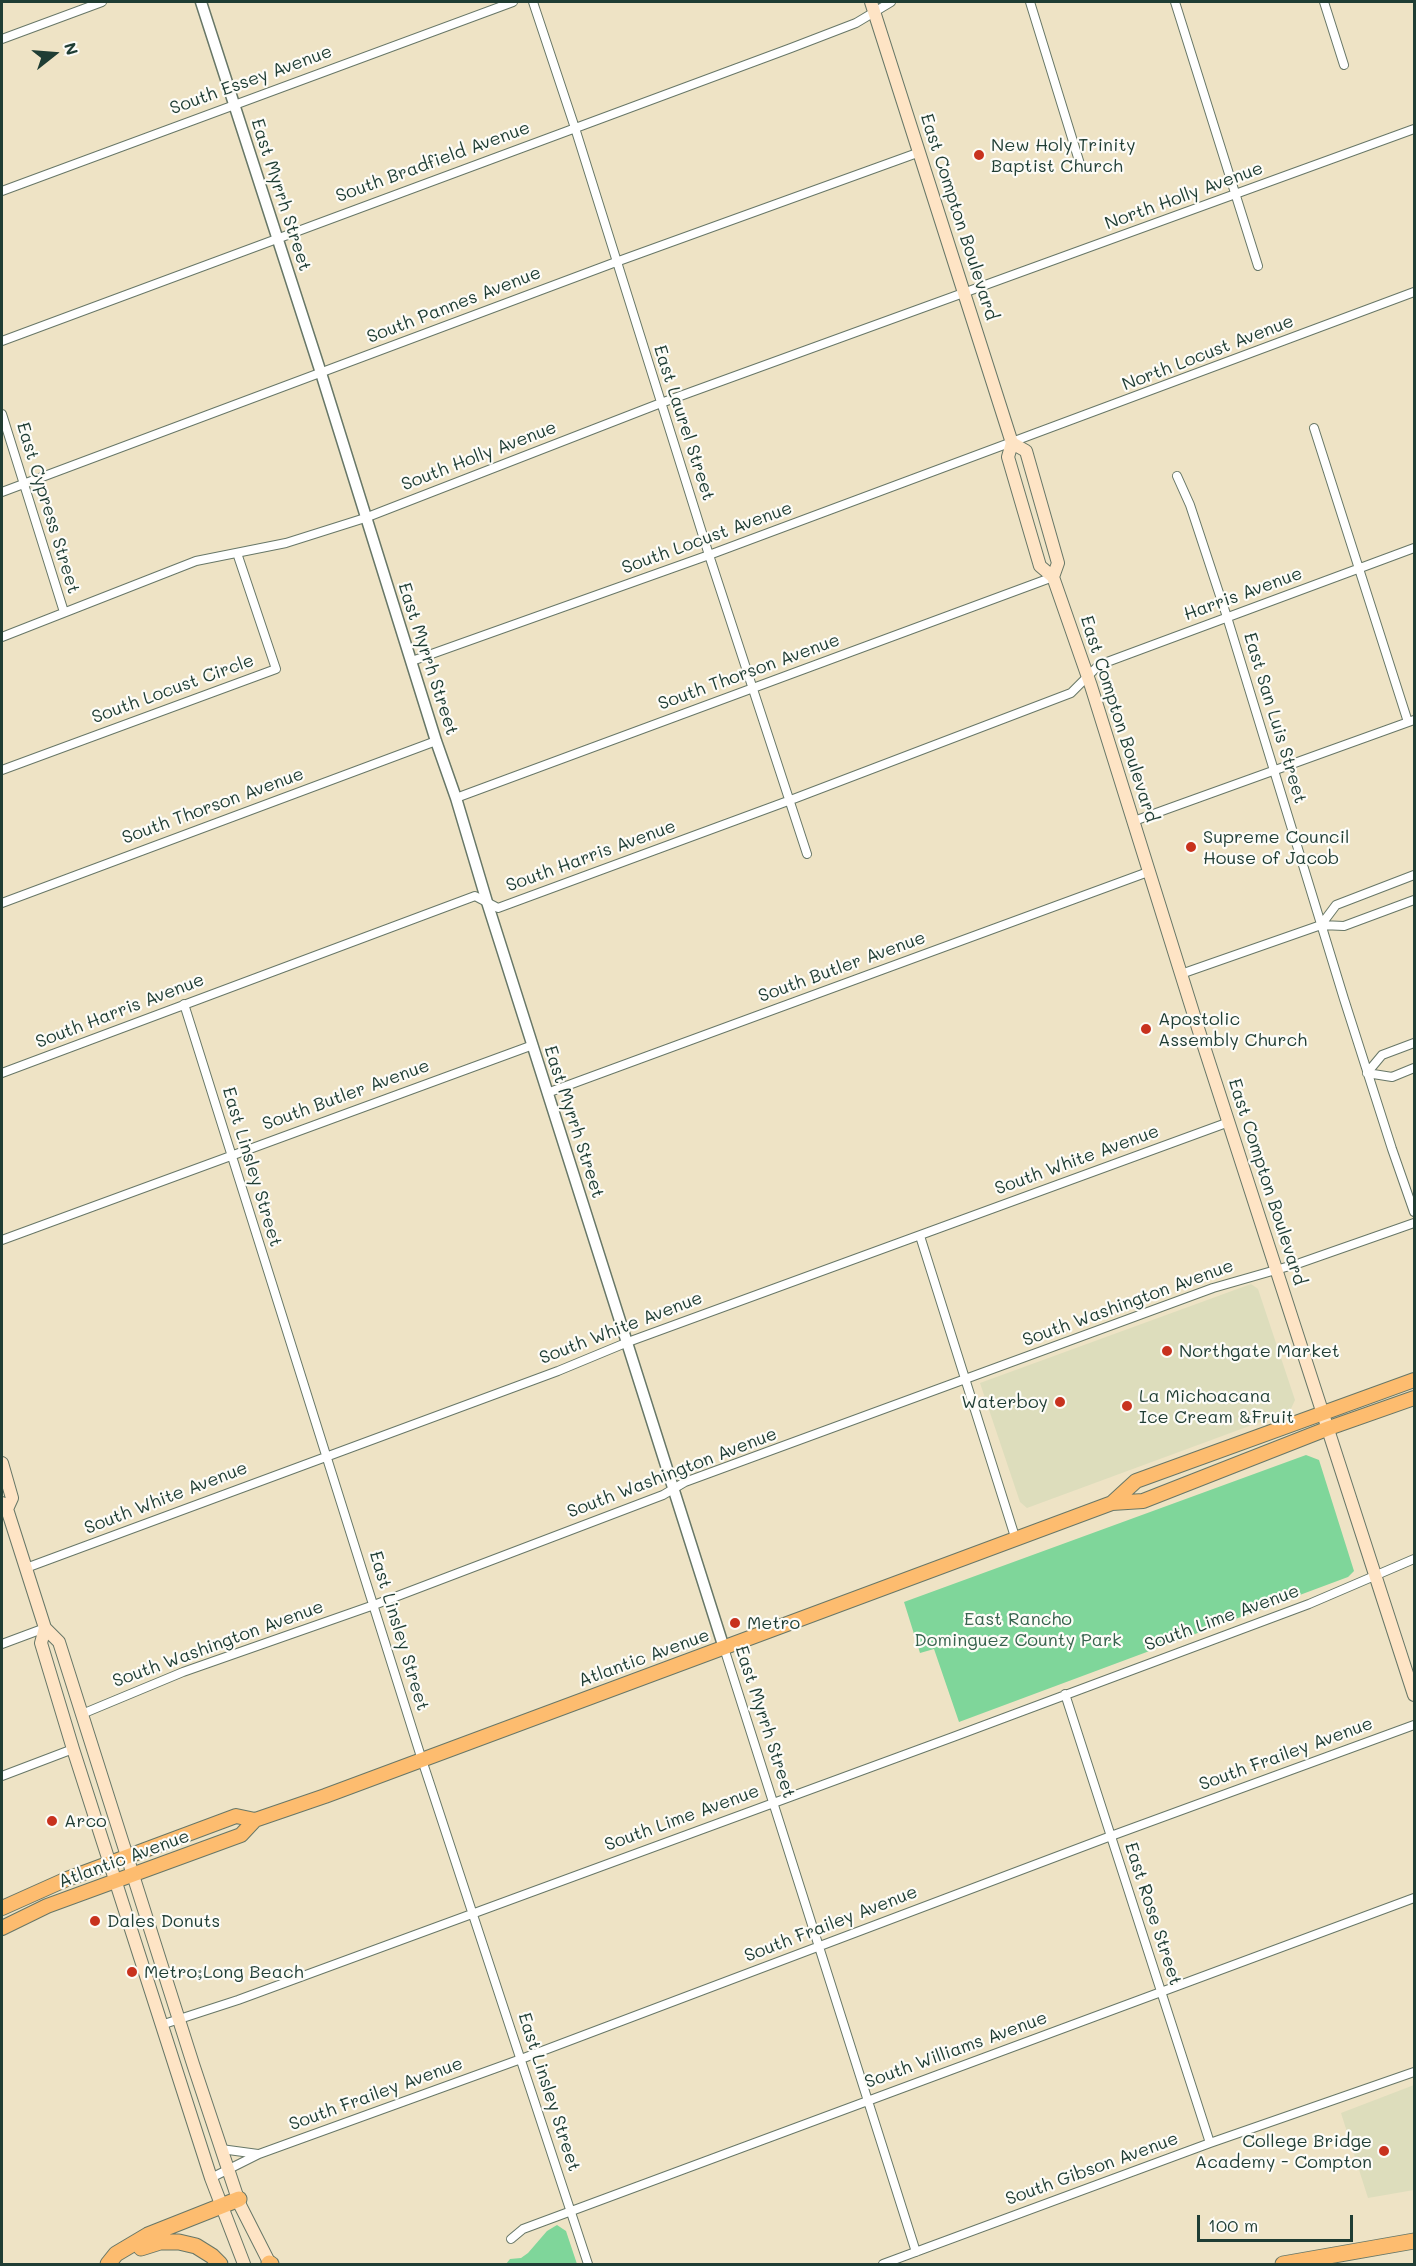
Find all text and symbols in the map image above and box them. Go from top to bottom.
north arrow [24,24,84,84]
text: N [60,40,84,57]
street label: South Essey Avenue [167,41,335,119]
street label: East Compton Boulevard [915,111,1003,323]
street label: East Myrrh Street [246,116,316,274]
street label: South Bradfield Avenue [333,117,533,207]
place label: New Holy Trinity Baptist Church [991,134,1136,176]
marker: New Holy Trinity Baptist Church [972,148,986,162]
street label: North Holly Avenue [1102,157,1266,235]
street label: South Pannes Avenue [364,262,544,348]
street label: North Locust Avenue [1119,310,1297,396]
street label: East Laurel Street [649,343,719,503]
street label: South Holly Avenue [398,416,560,496]
street label: East Cypress Street [12,420,84,596]
street label: South Locust Avenue [619,497,795,579]
street label: Harris Avenue [1181,563,1305,625]
street label: East Myrrh Street [393,580,463,738]
street label: East Compton Boulevard [1075,613,1163,825]
street label: South Thorson Avenue [655,629,843,715]
street label: East San Luis Street [1239,630,1311,806]
street label: South Locust Circle [89,650,257,728]
street label: South Thorson Avenue [119,763,307,849]
street label: South Harris Avenue [503,815,679,897]
place label: Supreme Council House of Jacob [1203,826,1349,868]
marker: Supreme Council House of Jacob [1184,840,1198,854]
street label: South Butler Avenue [756,927,928,1007]
street label: South Harris Avenue [33,969,207,1053]
place label: Apostolic Assembly Church [1158,1008,1307,1050]
marker: Apostolic Assembly Church [1139,1022,1153,1036]
street label: East Myrrh Street [539,1043,609,1201]
street label: South Butler Avenue [260,1055,432,1135]
street label: East Compton Boulevard [1223,1076,1311,1288]
street label: East Linsley Street [217,1085,287,1249]
street label: South White Avenue [992,1120,1162,1200]
street label: South Washington Avenue [1020,1255,1236,1351]
street label: South White Avenue [536,1287,706,1369]
place label: Northgate Market [1179,1340,1340,1362]
marker: Northgate Market [1160,1344,1174,1358]
place label: La Michoacana Ice Cream &Fruit [1139,1385,1294,1428]
place label: Waterboy [961,1391,1048,1413]
marker: Waterboy [1053,1395,1067,1409]
marker: La Michoacana Ice Cream &Fruit [1120,1399,1134,1413]
street label: South Washington Avenue [564,1423,780,1523]
street label: South White Avenue [81,1457,251,1539]
street label: East Linsley Street [364,1549,434,1713]
street label: South Lime Avenue [1142,1580,1302,1656]
street label: South Washington Avenue [110,1596,326,1692]
park label: East Rancho Dominguez County Park [914,1608,1122,1650]
place label: Metro [747,1612,800,1634]
marker: Metro [728,1616,742,1630]
street label: Atlantic Avenue [575,1624,713,1692]
street label: East Myrrh Street [730,1643,800,1801]
street label: South Frailey Avenue [1196,1712,1376,1796]
street label: South Lime Avenue [602,1780,762,1856]
place label: Arco [64,1810,107,1832]
marker: Arco [45,1814,59,1828]
street label: Atlantic Avenue [55,1825,193,1893]
street label: East Rose Street [1120,1840,1186,1988]
street label: South Frailey Avenue [742,1881,920,1967]
place label: Dales Donuts [107,1910,220,1932]
marker: Dales Donuts [88,1914,102,1928]
place label: Metro;Long Beach [144,1961,304,1983]
marker: Metro;Long Beach [125,1965,139,1979]
street label: South Williams Avenue [862,2007,1050,2093]
street label: East Linsley Street [513,2010,585,2174]
street label: South Frailey Avenue [286,2052,466,2136]
street label: South Gibson Avenue [1003,2128,1181,2210]
place label: College Bridge Academy - Compton [1195,2130,1372,2172]
marker: College Bridge Academy - Compton [1377,2144,1391,2158]
scale bar [1200,2203,1356,2241]
text: 100 m [1208,2213,1258,2237]

